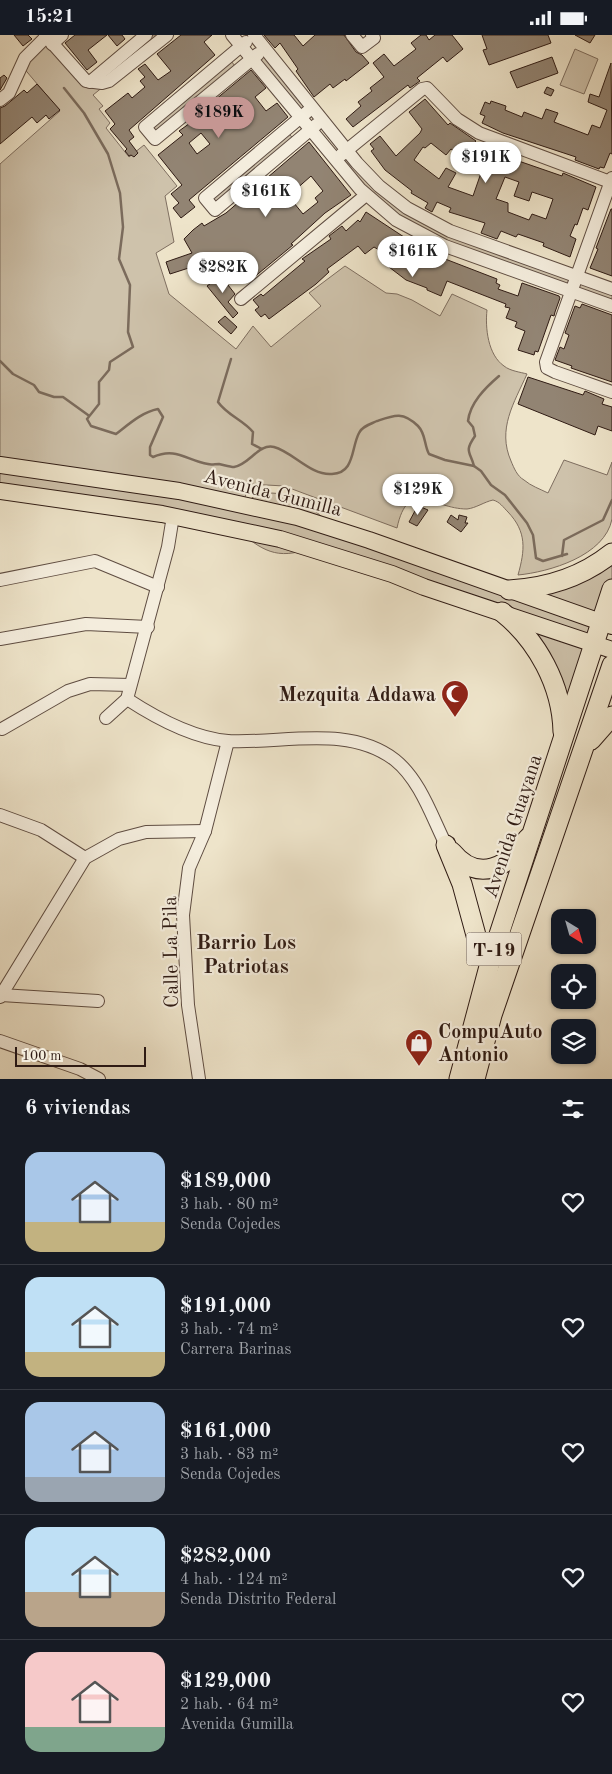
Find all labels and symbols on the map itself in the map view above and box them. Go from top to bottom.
pin: $189K [184,97,254,139]
pin: $191K [451,141,521,184]
pin: $161K [231,175,301,218]
pin: $161K [378,235,448,278]
pin: $282K [188,251,258,294]
street label: Avenida Gumilla [201,467,344,521]
pin: $129K [383,473,453,516]
mosque icon: Mezquita Addawa [440,679,470,718]
place label: Mezquita Addawa [279,686,436,706]
street label: Avenida Guayana [481,752,547,901]
street label: Calle La Pila [161,896,183,1008]
north arrow [551,909,596,954]
district label: Barrio Los Patriotas [196,933,296,978]
road number: T-19 [466,933,522,966]
place label: CompuAuto Antonio [438,1023,543,1066]
shop icon: CompuAuto Antonio [404,1028,434,1067]
scale bar [15,1044,146,1067]

